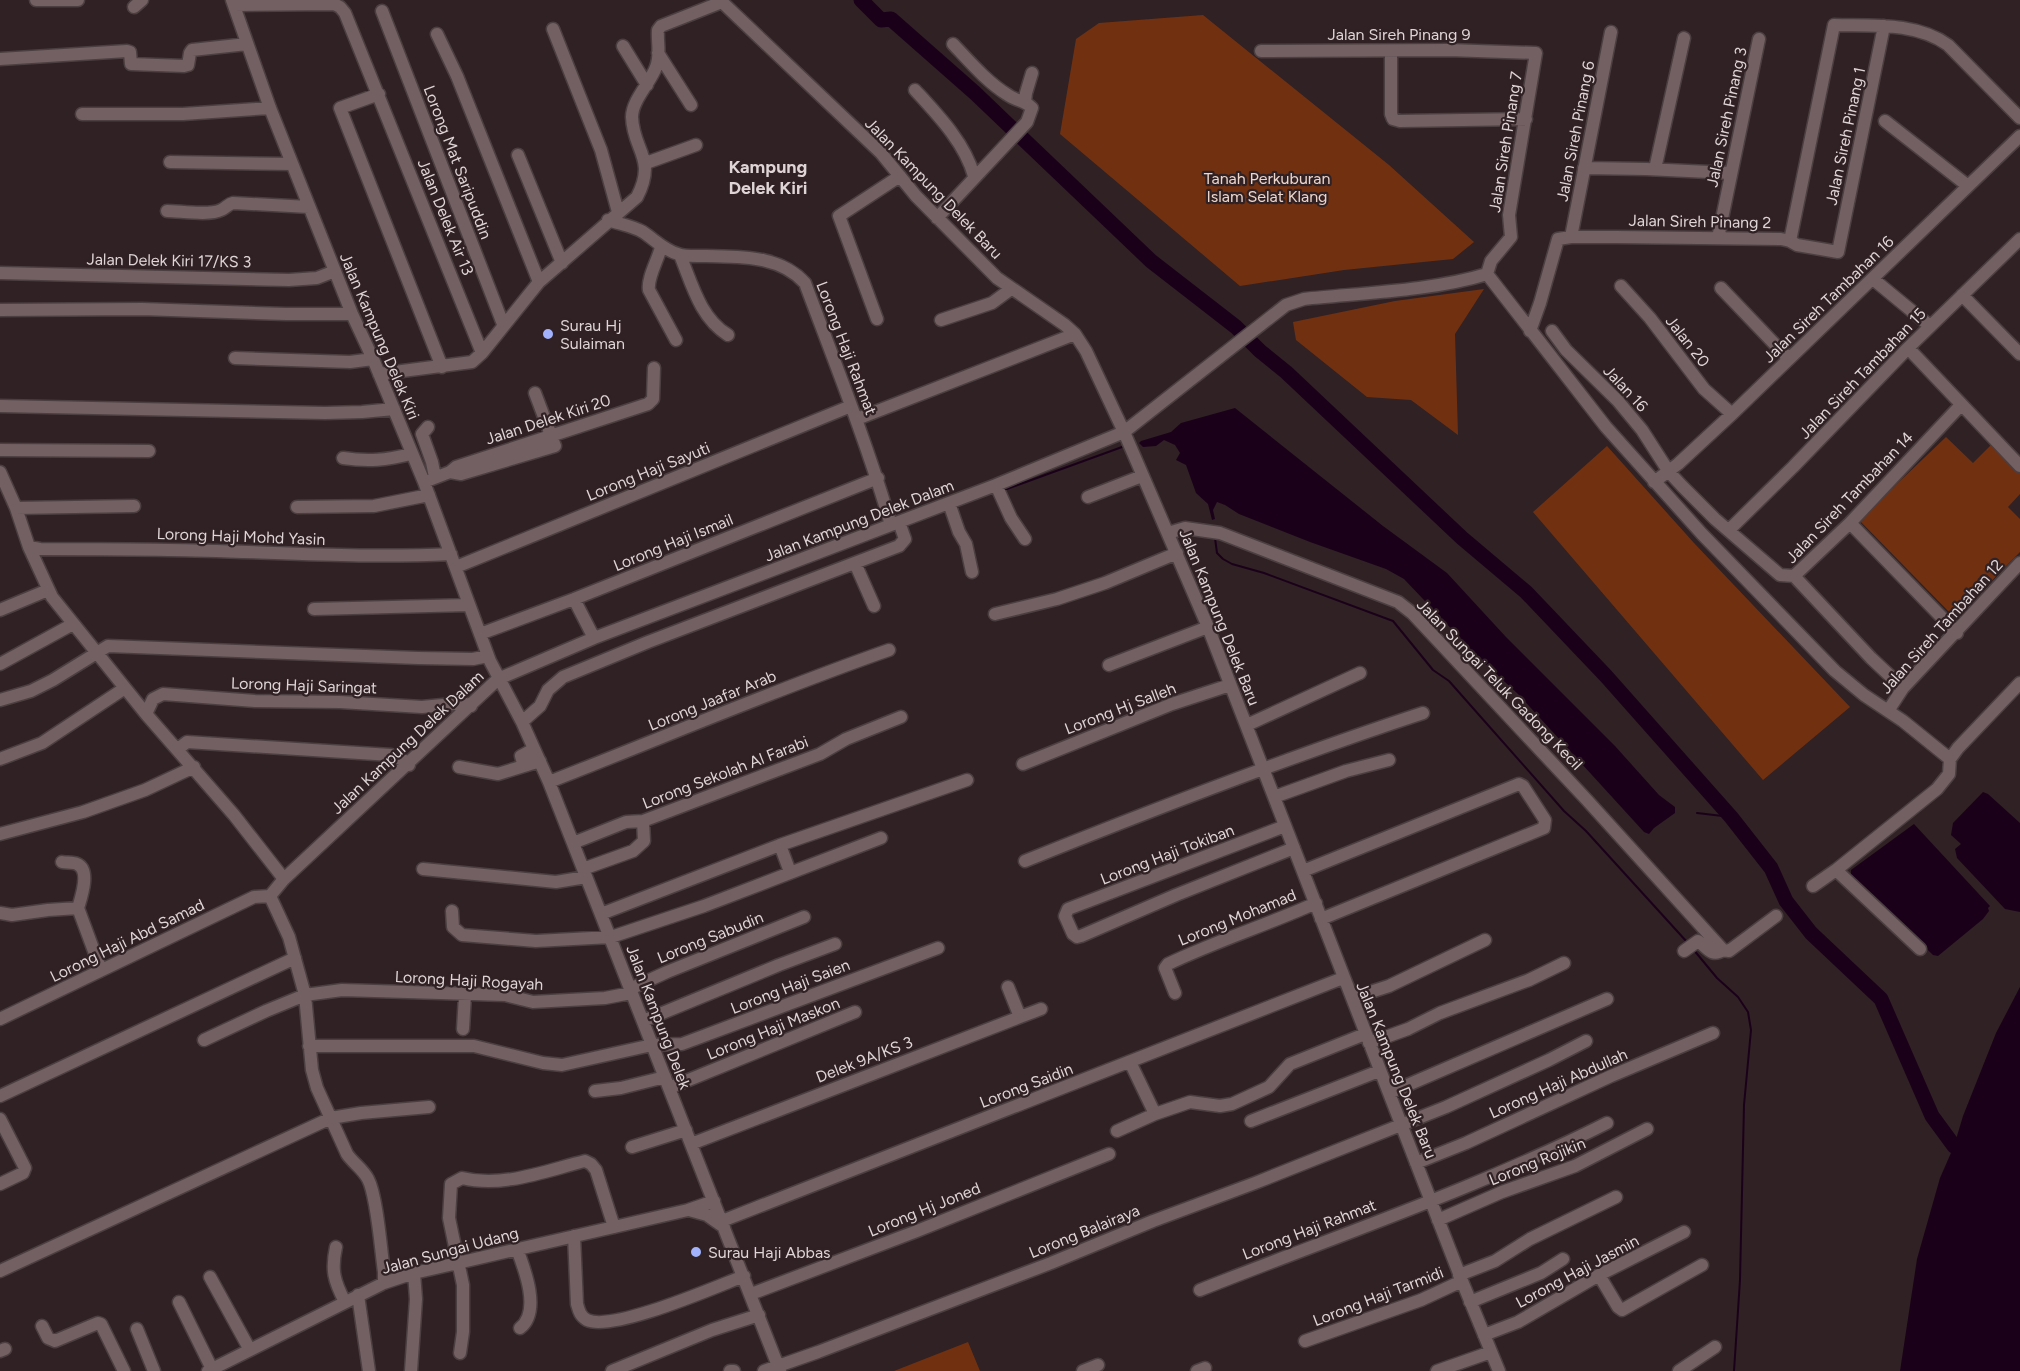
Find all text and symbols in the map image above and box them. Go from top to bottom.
street label: Jalan Sireh Pinang 9 [1328,25,1470,44]
street label: Jalan Sireh Pinang 3 [1702,45,1751,189]
street label: Jalan Sireh Pinang 6 [1553,59,1598,203]
street label: Jalan Sireh Pinang 1 [1822,65,1869,207]
street label: Jalan Sireh Pinang 7 [1485,70,1526,214]
street label: Lorong Mat Saripuddin [419,83,496,242]
street label: Jalan Kampung Delek Baru [861,114,1006,263]
street label: Jalan Delek Air 13 [414,156,478,278]
district label: Kampung Delek Kiri [728,156,808,199]
park label: Tanah Perkuburan Islam Selat Klang [1204,169,1330,206]
street label: Jalan Sireh Pinang 2 [1628,211,1772,232]
street label: Jalan Sireh Tambahan 16 [1759,232,1898,367]
street label: Jalan Delek Kiri 17/KS 3 [86,250,252,271]
street label: Jalan Kampung Delek Kiri [336,250,423,422]
street label: Lorong Haji Rahmat [812,279,881,418]
street label: Jalan Sireh Tambahan 15 [1795,304,1930,443]
street label: Jalan 20 [1662,312,1714,371]
place label: Surau Hj Sulaiman [560,316,625,353]
marker: Surau Hj Sulaiman [541,327,555,341]
street label: Jalan 16 [1599,361,1652,416]
street label: Jalan Delek Kiri 20 [483,390,613,449]
street label: Jalan Sireh Tambahan 14 [1782,428,1917,567]
street label: Lorong Haji Sayuti [584,438,713,505]
street label: Jalan Kampung Delek Dalam [762,476,957,565]
street label: Lorong Haji Ismail [611,510,736,575]
street label: Lorong Haji Mohd Yasin [156,524,326,549]
street label: Jalan Kampung Delek Baru [1175,526,1264,708]
street label: Jalan Sireh Tambahan 12 [1876,555,2007,697]
street label: Jalan Sungai Teluk Gadong Kecil [1413,595,1586,774]
street label: Lorong Jaafar Arab [645,666,779,735]
street label: Jalan Kampung Delek Dalam [327,667,487,818]
street label: Lorong Haji Saringat [231,673,377,698]
street label: Lorong Hj Salleh [1062,679,1179,738]
street label: Lorong Sekolah Al Farabi [639,732,811,813]
street label: Lorong Haji Tokiban [1098,820,1237,889]
street label: Lorong Mohamad [1175,885,1299,950]
street label: Lorong Haji Abd Samad [47,895,208,986]
street label: Lorong Sabudin [654,907,766,967]
street label: Jalan Kampung Delek [622,942,695,1092]
street label: Lorong Haji Saien [728,955,852,1018]
street label: Lorong Haji Rogayah [394,967,544,994]
street label: Jalan Kampung Delek Baru [1352,979,1441,1161]
street label: Lorong Haji Maskon [704,993,842,1064]
street label: Delek 9A/KS 3 [813,1032,915,1087]
street label: Lorong Haji Abdullah [1486,1044,1630,1123]
street label: Lorong Saidin [977,1059,1076,1112]
street label: Lorong Rojikin [1486,1133,1588,1189]
street label: Lorong Hj Joned [865,1178,983,1241]
street label: Lorong Haji Rahmat [1240,1195,1379,1264]
street label: Lorong Balairaya [1026,1201,1142,1262]
street label: Jalan Sungai Udang [380,1223,521,1278]
street label: Lorong Haji Jasmin [1512,1231,1642,1312]
place label: Surau Haji Abbas [708,1243,831,1262]
marker: Surau Haji Abbas [689,1245,703,1259]
street label: Lorong Haji Tarmidi [1310,1263,1446,1330]

